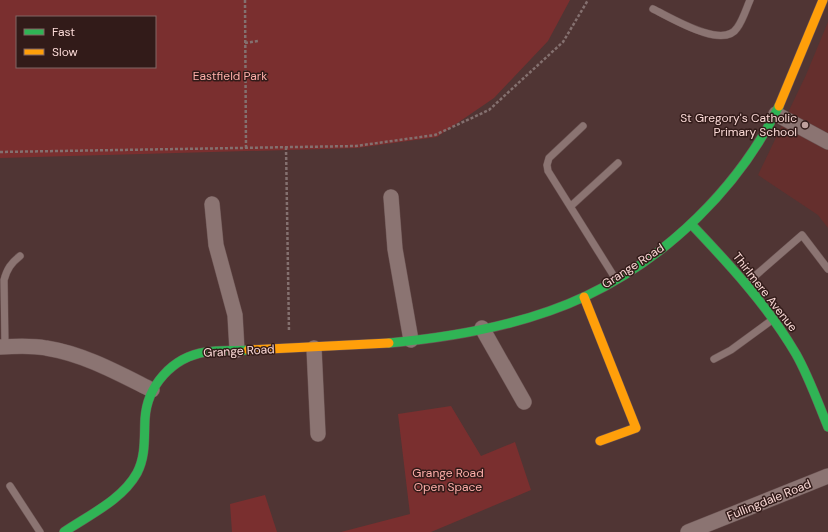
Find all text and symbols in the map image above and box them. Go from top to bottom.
legend [16,16,156,68]
text: Fast [52,24,75,40]
text: Slow [52,44,78,60]
park label: Eastfield Park [193,68,267,84]
place label: St Gregory's Catholic Primary School [680,110,797,140]
marker: St Gregory's Catholic Primary School [800,120,810,130]
street label: Grange Road [599,240,667,292]
street label: Thirlmere Avenue [729,249,801,335]
street label: Grange Road [203,341,275,361]
park label: Grange Road Open Space [412,465,484,495]
street label: Fullingdale Road [724,476,814,524]

